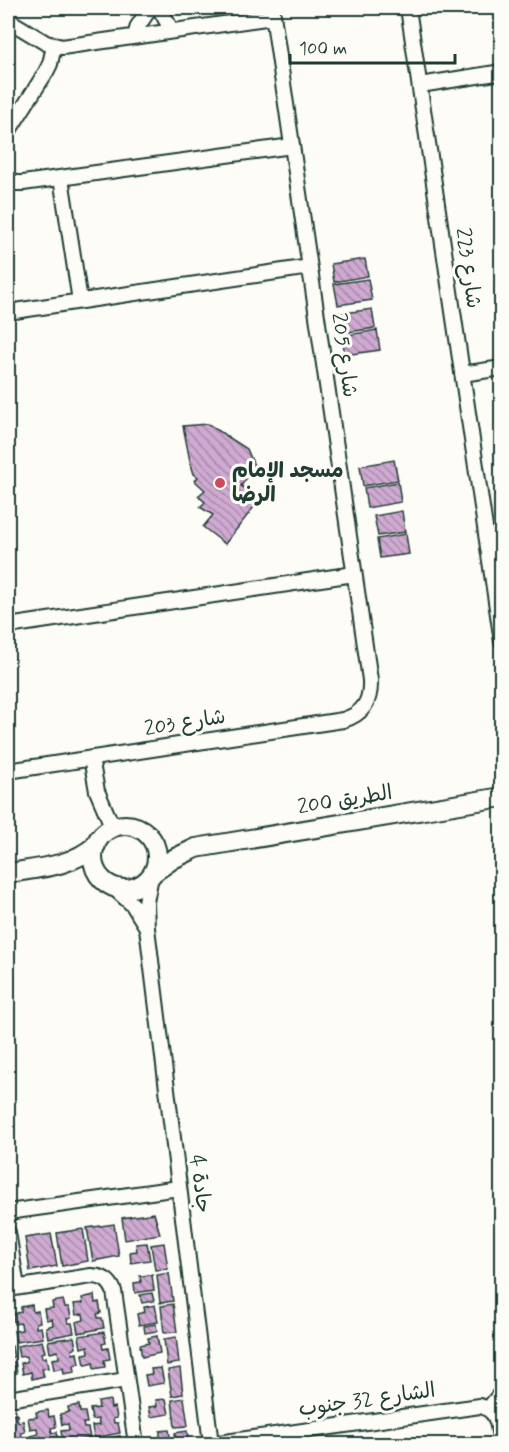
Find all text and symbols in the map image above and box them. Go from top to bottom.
scale bar [290,27,455,65]
text: 100 m [299,37,347,61]
street label: شارع 223 [448,226,488,310]
street label: شارع 205 [324,311,364,399]
place label: مسجد الإمام الرضا [232,457,343,509]
marker: مسجد الإمام الرضا [213,476,227,490]
street label: شارع 203 [142,703,228,743]
street label: الطريق 200 [296,779,394,821]
street label: جادة 4 [183,1153,217,1215]
street label: الشارع 32 جنوب [297,1377,437,1423]

